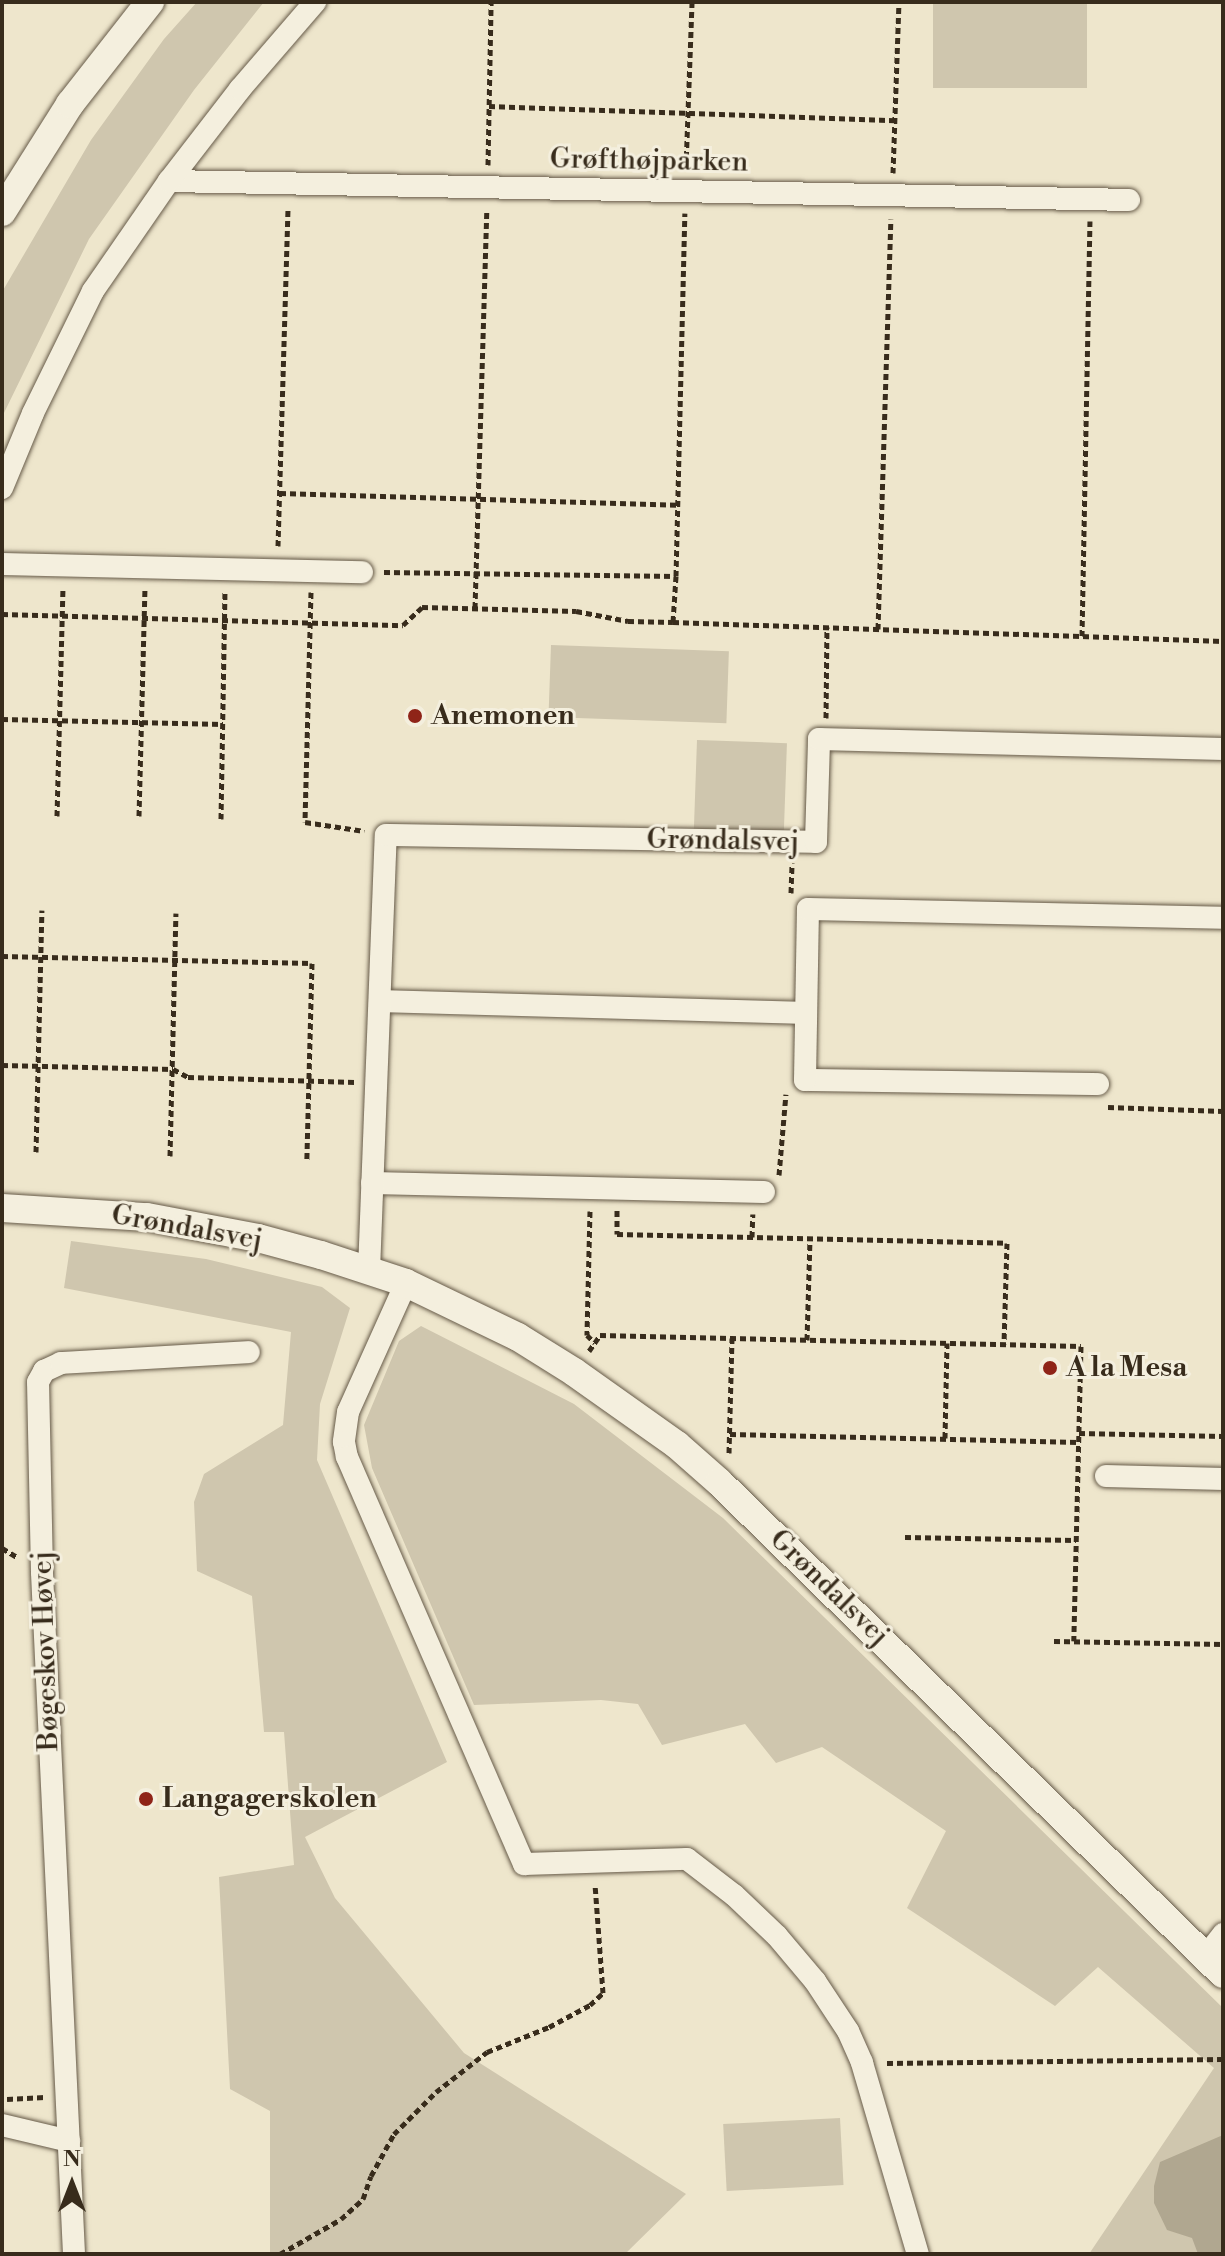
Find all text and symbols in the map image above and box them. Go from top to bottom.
street label: Grøfthøjparken [550,142,748,180]
place label: Anemonen [431,699,575,733]
marker: Anemonen [406,707,424,725]
street label: Grøndalsvej [646,823,800,859]
street label: Grøndalsvej [109,1198,265,1258]
place label: A la Mesa [1066,1351,1187,1385]
marker: A la Mesa [1041,1359,1059,1377]
street label: Grøndalsvej [762,1523,896,1653]
street label: Bøgeskov Høvej [26,1550,66,1752]
place label: Langagerskolen [162,1782,377,1816]
marker: Langagerskolen [137,1790,155,1808]
north arrow [32,2144,112,2224]
text: N [63,2146,81,2173]

